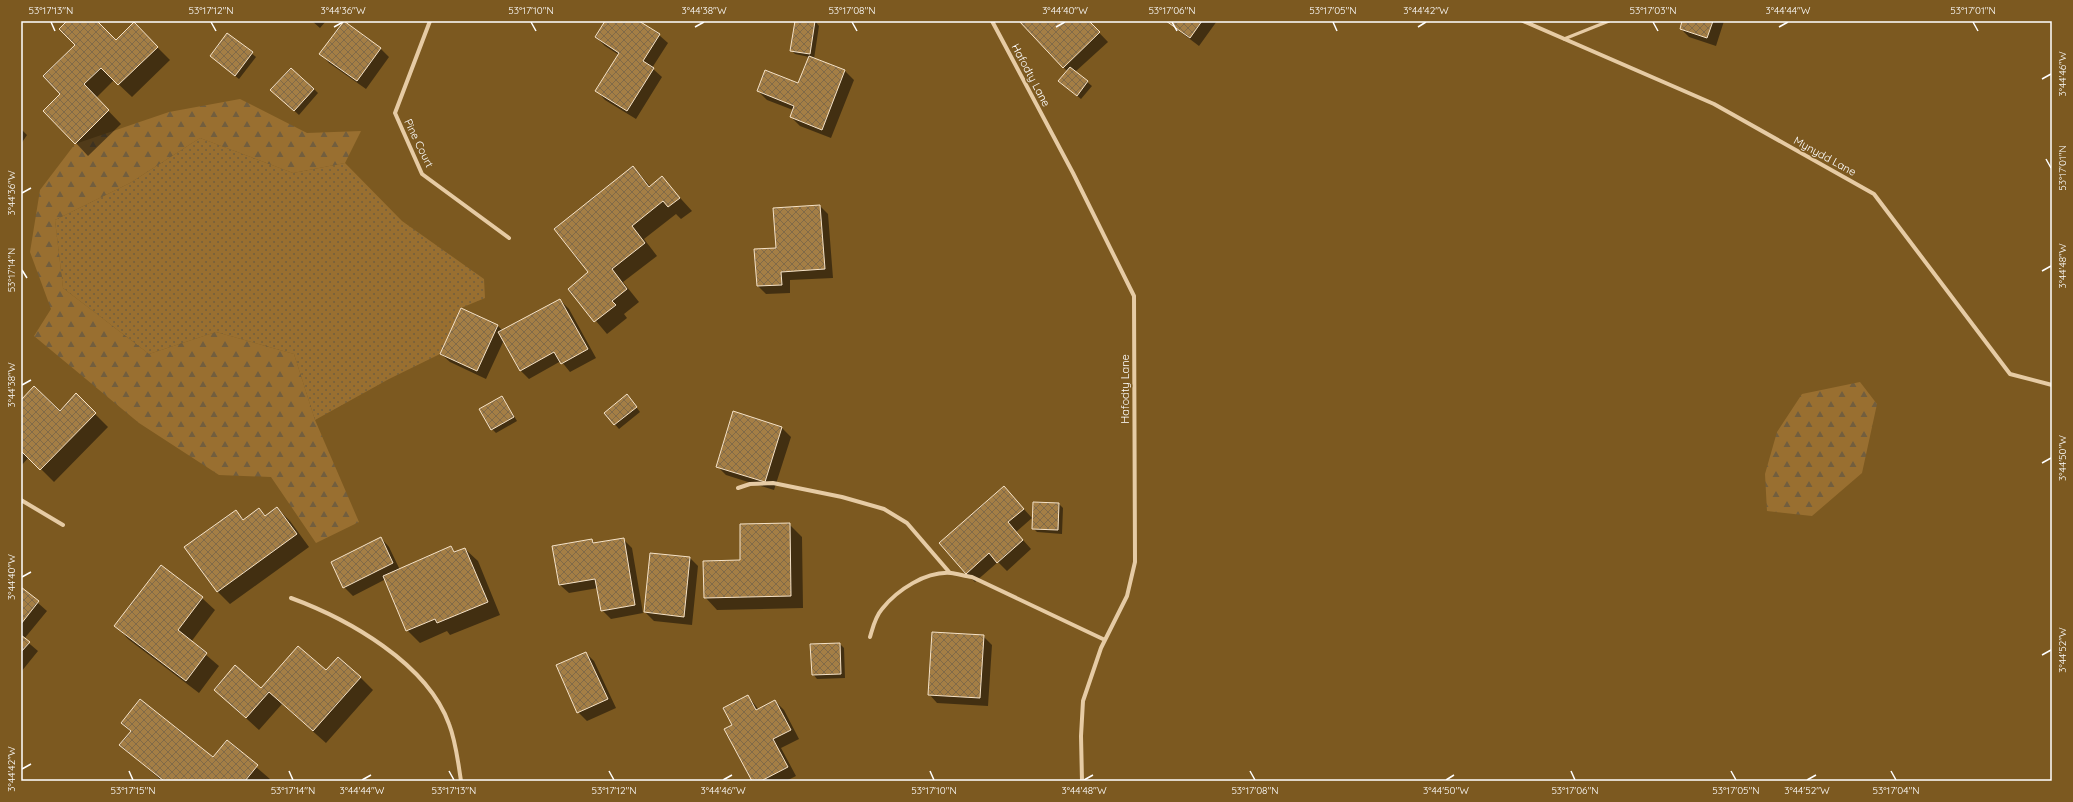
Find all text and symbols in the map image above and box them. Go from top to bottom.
text: 53°17'13"N [29,4,73,17]
text: 53°17'12"N [188,4,234,17]
text: 3°44'36"W [320,4,366,17]
text: 53°17'10"N [508,4,554,17]
text: 3°44'38"W [681,4,727,17]
text: 53°17'08"N [828,4,876,17]
text: 3°44'40"W [1042,4,1088,17]
text: 53°17'06"N [1148,4,1196,17]
text: 53°17'05"N [1309,4,1357,17]
text: 3°44'42"W [1403,4,1449,17]
text: 53°17'03"N [1629,4,1677,17]
text: 3°44'44"W [1765,4,1811,17]
text: 53°17'01"N [1950,4,1996,17]
street label: Hafodty Lane [1009,41,1053,109]
text: 3°44'46"W [2056,51,2069,97]
street label: Pine Court [401,116,437,170]
street label: Mynydd Lane [1791,133,1859,179]
text: 53°17'01"N [2056,145,2069,191]
text: 3°44'36"W [5,170,18,216]
text: 3°44'48"W [2056,243,2069,289]
text: 53°17'14"N [5,248,18,292]
street label: Hafodty Lane [1118,354,1132,424]
text: 3°44'38"W [5,362,18,408]
text: 3°44'50"W [2056,435,2069,481]
text: 3°44'40"W [5,554,18,600]
text: 3°44'52"W [2056,627,2069,673]
text: 3°44'42"W [5,746,18,792]
text: 53°17'15"N [110,784,156,797]
text: 53°17'14"N [271,784,315,797]
text: 3°44'44"W [339,784,385,797]
text: 53°17'13"N [432,784,476,797]
text: 53°17'12"N [591,784,637,797]
text: 3°44'46"W [700,784,746,797]
text: 53°17'10"N [911,784,957,797]
text: 3°44'48"W [1061,784,1107,797]
text: 53°17'08"N [1231,784,1279,797]
text: 3°44'50"W [1423,784,1469,797]
text: 53°17'06"N [1551,784,1599,797]
text: 53°17'05"N [1712,784,1760,797]
text: 3°44'52"W [1784,784,1830,797]
text: 53°17'04"N [1872,784,1920,797]

